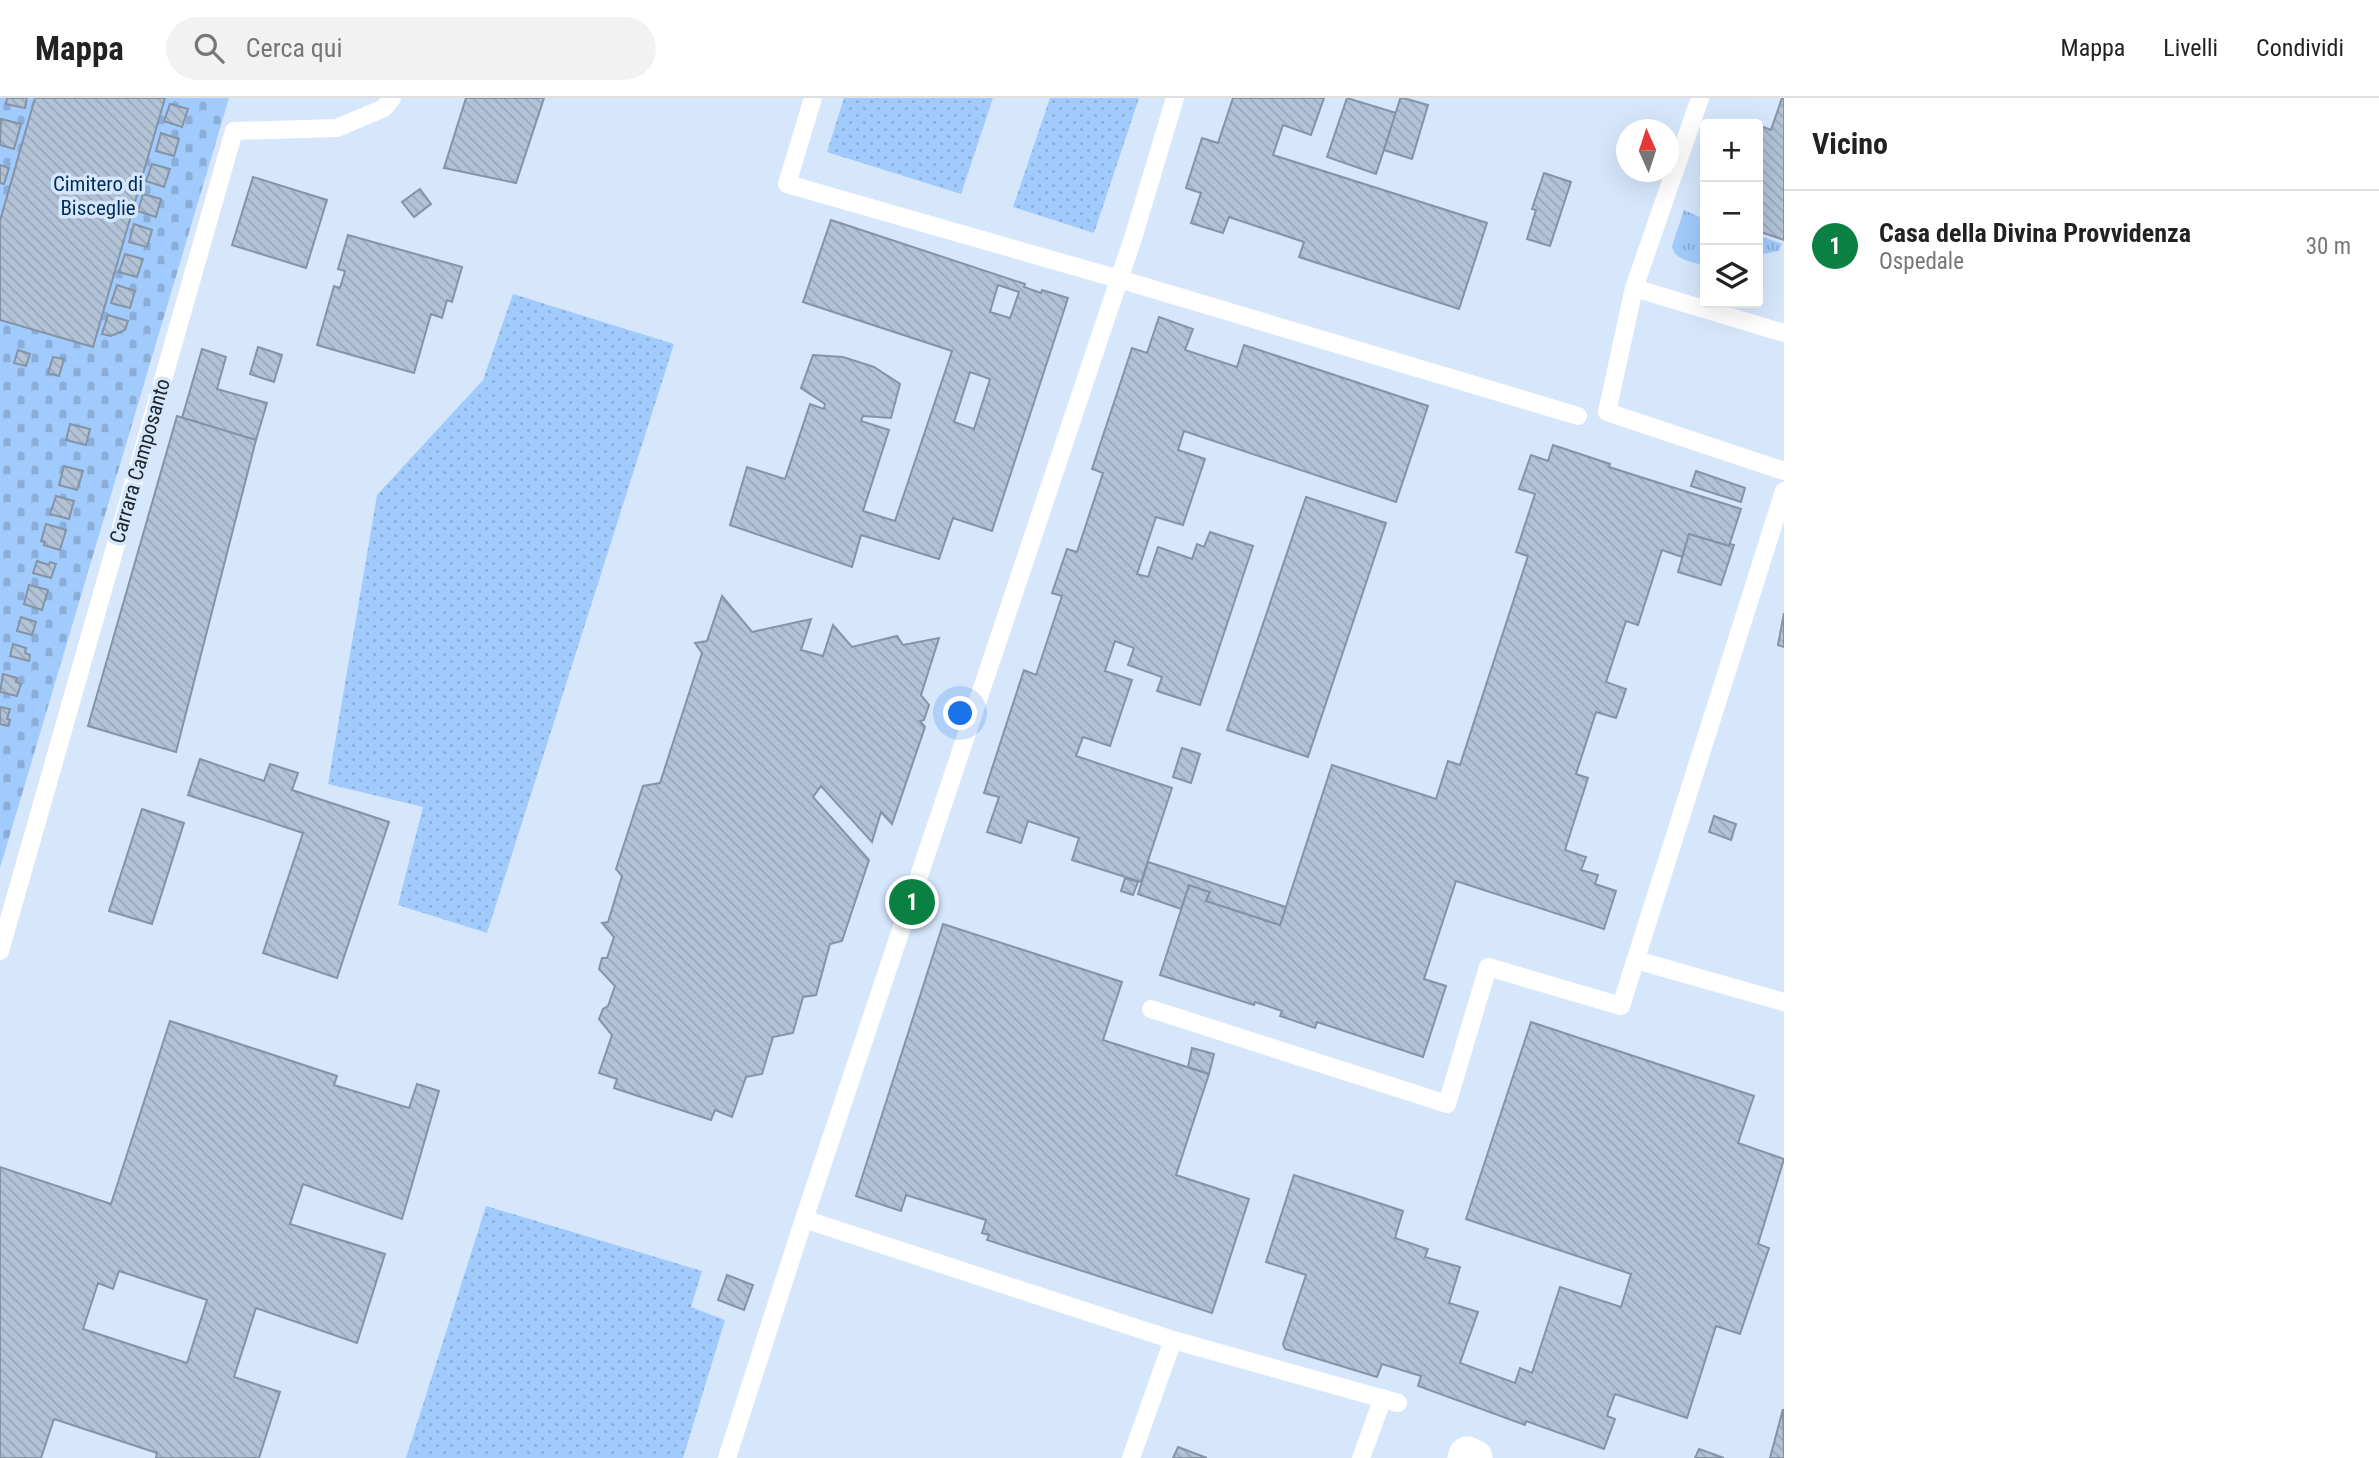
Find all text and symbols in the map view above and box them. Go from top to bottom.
search box [166,17,656,80]
text: Mappa [35,29,124,68]
icon: search [190,29,228,67]
text: Cerca qui [246,33,342,63]
text: Mappa [2061,34,2125,62]
text: Livelli [2163,34,2218,62]
text: Condividi [2256,34,2344,62]
north arrow [1616,119,1679,182]
map controls [1700,119,1763,308]
button: + [1700,119,1763,182]
text: Vicino [1812,126,1888,161]
park label: Cimitero di Bisceglie [53,172,143,220]
button: − [1700,182,1763,245]
text: Casa della Divina Provvidenza [1879,218,2191,248]
text: 1 [1829,233,1841,260]
text: 30 m [2306,233,2351,260]
button: layers [1700,245,1763,308]
text: Ospedale [1879,248,1964,275]
street label: Carrara Camposanto [105,376,175,546]
your location [943,696,977,730]
pin: 1 [889,876,935,928]

